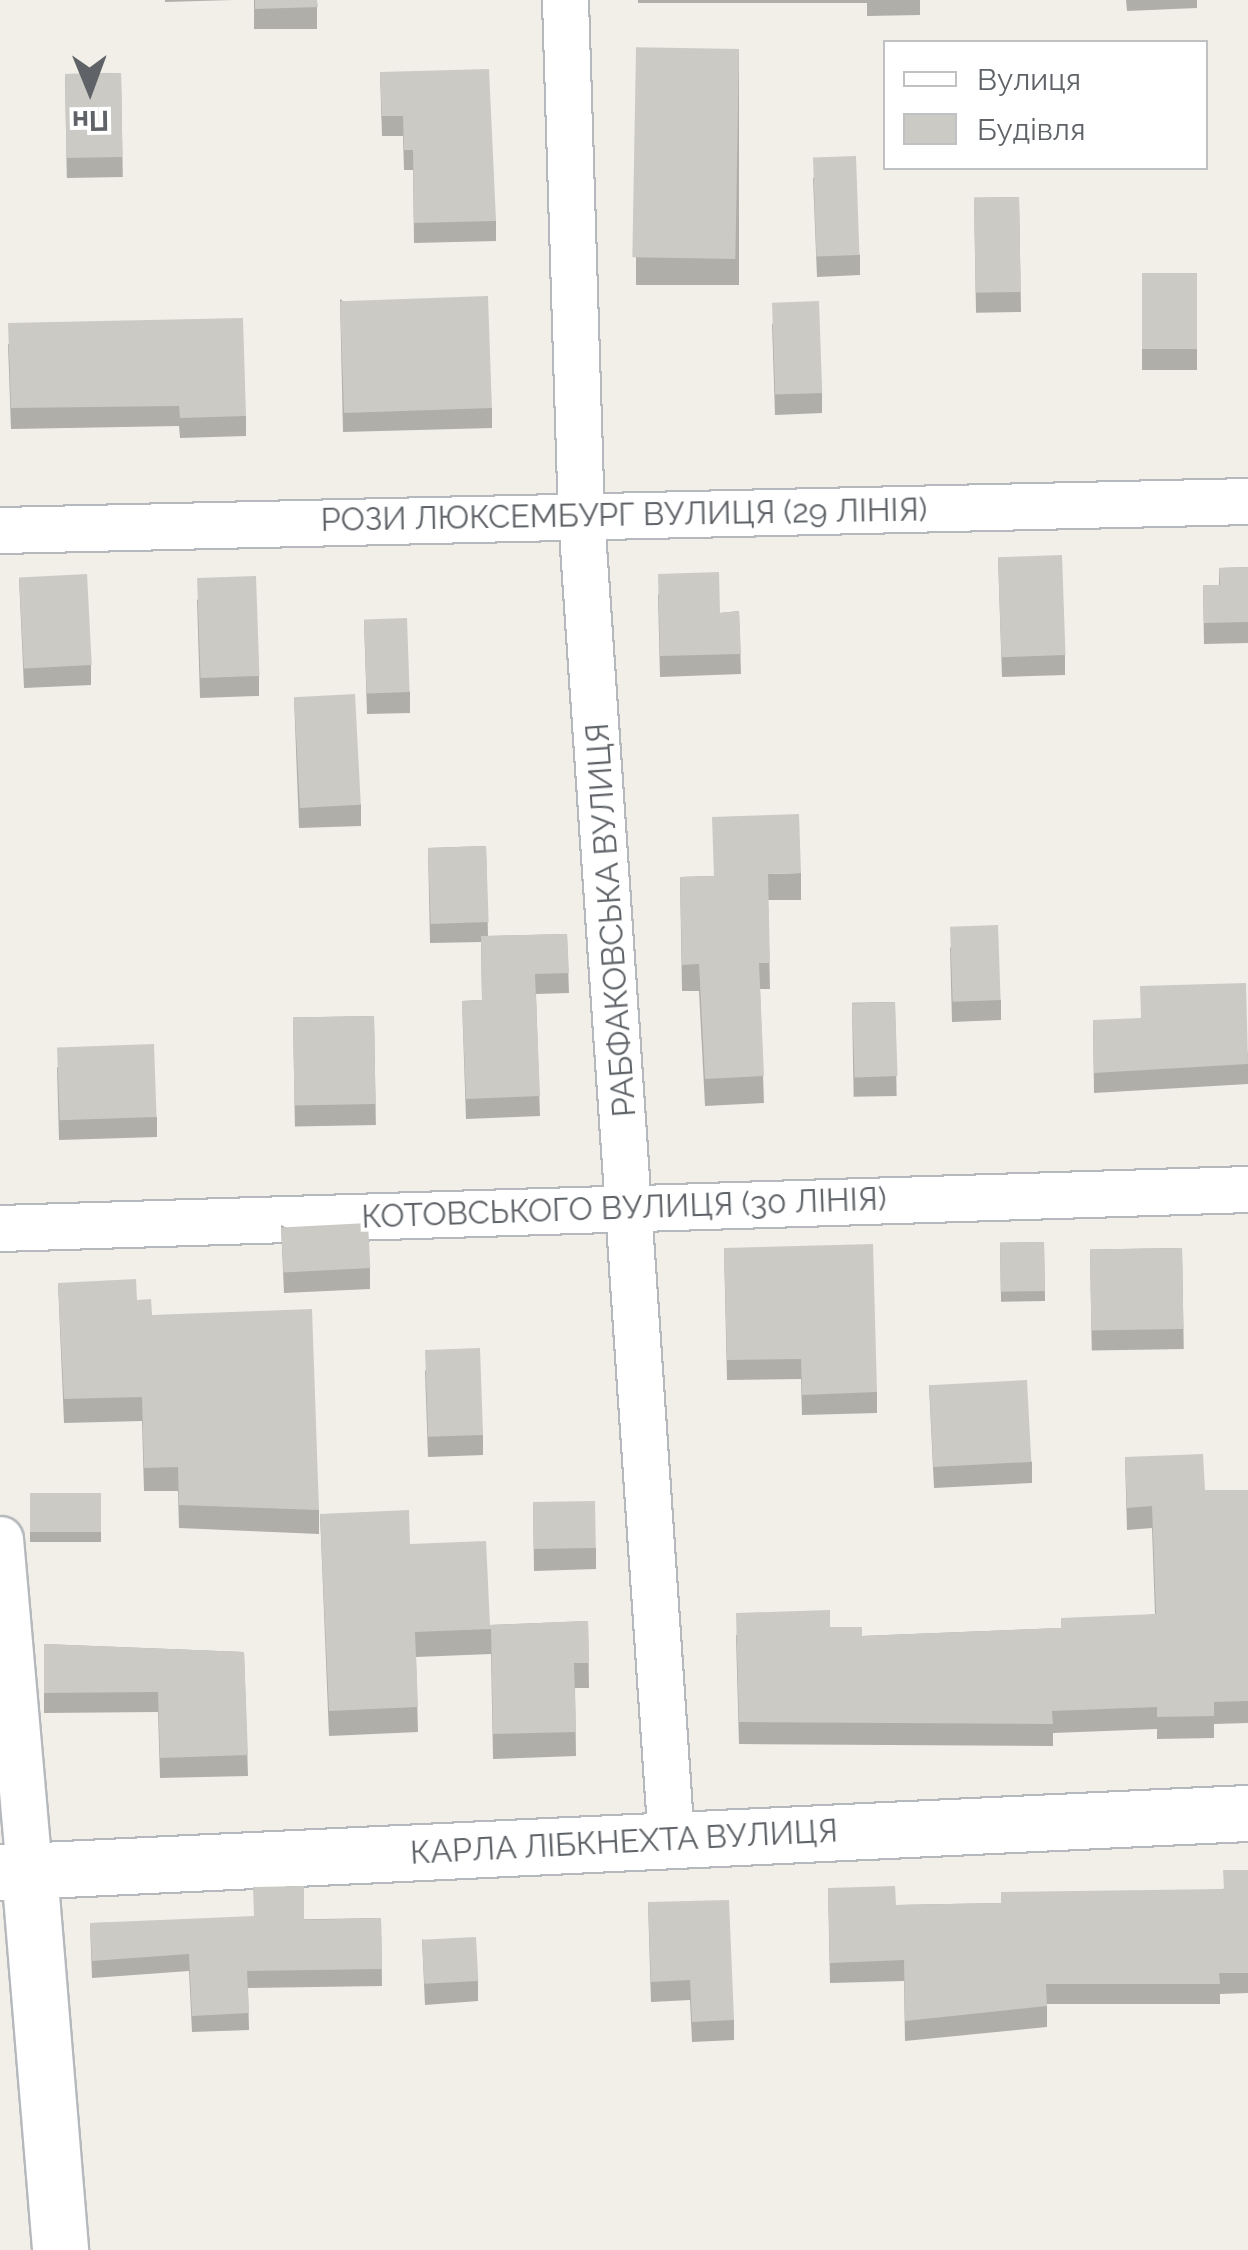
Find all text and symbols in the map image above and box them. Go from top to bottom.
north arrow [40,40,140,140]
legend [883,40,1208,170]
text: Вулиця [977,62,1081,97]
text: Пн [72,104,109,137]
text: Будівля [977,112,1085,147]
street label: РОЗИ ЛЮКСЕМБУРГ ВУЛИЦЯ (29 ЛIНIЯ) [320,491,928,539]
street label: РАБФАКОВСЬКА ВУЛИЦЯ [578,721,644,1119]
street label: КОТОВСЬКОГО ВУЛИЦЯ (30 ЛIНIЯ) [361,1180,887,1236]
street label: КАРЛА ЛІБКНЕХТА ВУЛИЦЯ [408,1812,840,1872]

